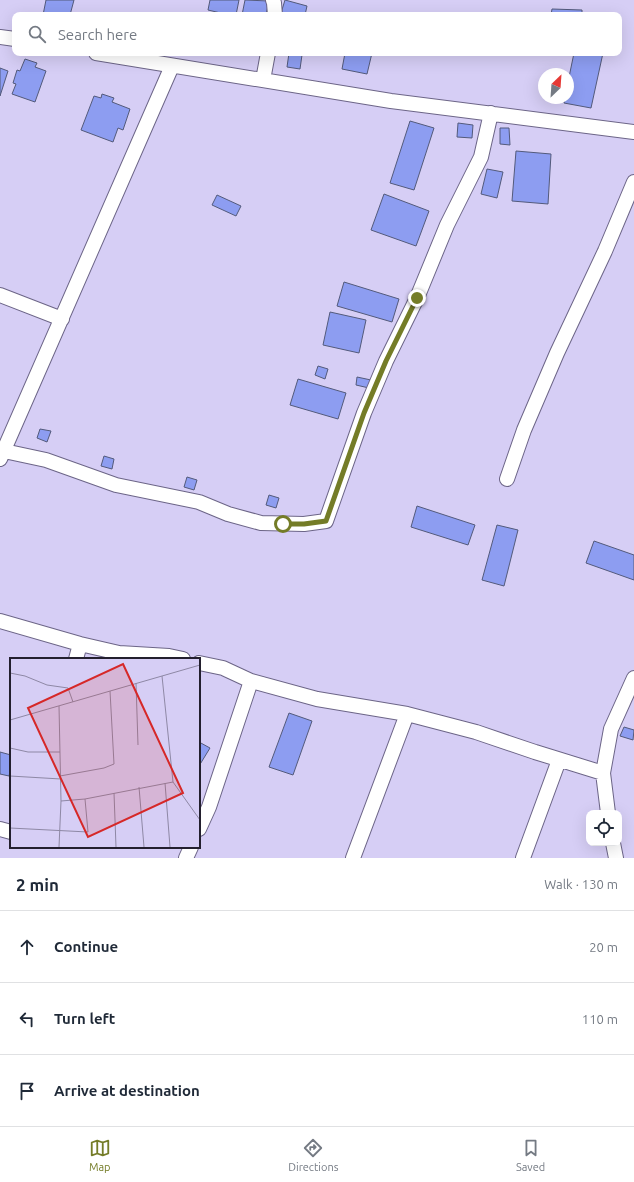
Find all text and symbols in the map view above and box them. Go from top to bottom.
search box [12,12,622,56]
icon: search [26,23,48,45]
text: Search here [58,26,137,43]
north arrow [538,68,574,104]
route end [408,289,426,307]
route start [274,515,292,533]
inset map [10,658,200,848]
map controls [586,810,622,846]
button: locate [586,810,622,846]
text: 2 min [16,875,59,894]
text: Walk · 130 m [544,877,618,891]
icon: ahead [16,936,38,958]
text: Continue [54,938,118,955]
text: 20 m [589,940,618,954]
icon: left [16,1008,38,1030]
text: Turn left [54,1010,115,1027]
text: 110 m [582,1012,618,1026]
icon: arrive [16,1080,38,1102]
text: Arrive at destination [54,1082,200,1099]
tab: Map [89,1137,111,1173]
tab: Directions [288,1137,338,1173]
tab: Saved [516,1137,545,1173]

